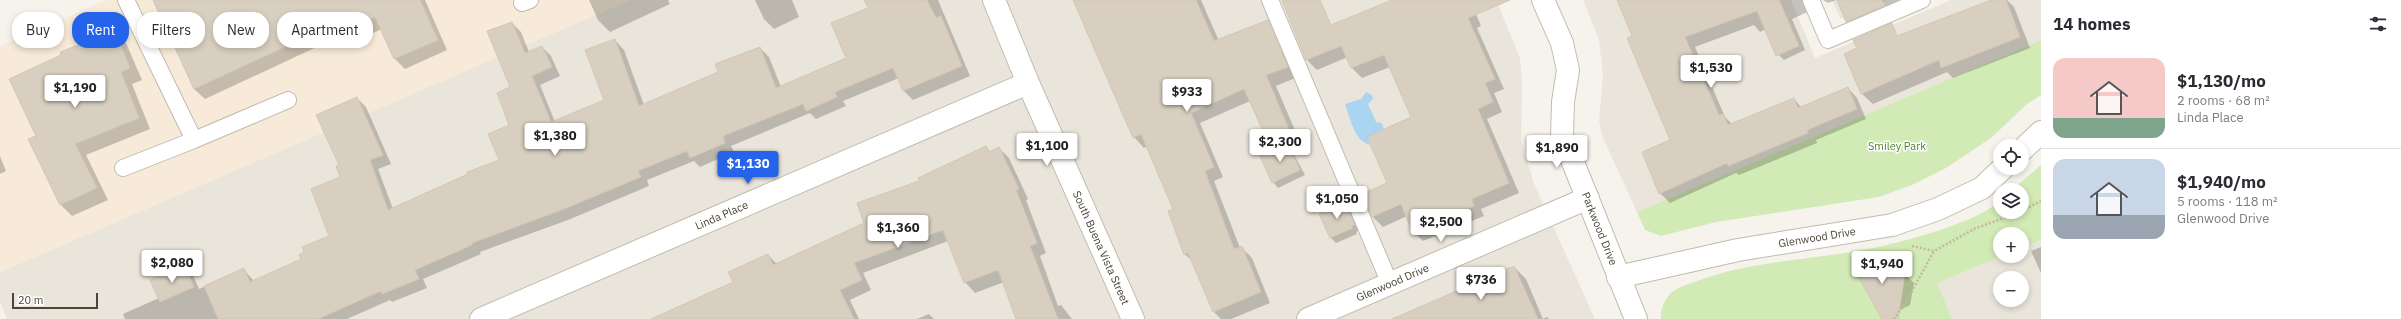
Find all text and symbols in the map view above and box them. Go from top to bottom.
chip: Buy [12,12,64,48]
chip: Rent [72,12,129,48]
chip: Filters [137,12,205,48]
chip: New [213,12,269,48]
chip: Apartment [277,12,373,48]
text: 14 homes [2053,13,2130,35]
icon: filters [2367,13,2389,35]
pin: $1,530 [1678,55,1744,89]
text: $1,530 [1689,59,1733,76]
text: $1,130/mo [2177,70,2266,92]
icon: home [2085,74,2133,122]
pin: $1,190 [42,75,108,109]
text: $1,190 [53,79,97,96]
pin: $933 [1163,79,1211,113]
text: $933 [1171,83,1203,100]
text: 2 rooms · 68 m² [2177,92,2270,109]
text: Linda Place [2177,109,2244,126]
pin: $1,380 [522,123,588,157]
text: $1,380 [533,127,577,144]
pin: $2,300 [1247,129,1313,163]
pin: $1,100 [1014,133,1080,167]
text: $2,300 [1258,133,1302,150]
pin: $1,890 [1524,135,1590,169]
text: $1,100 [1025,137,1069,154]
text: $1,890 [1535,139,1579,156]
park label: Smiley Park [1868,139,1926,153]
map controls [1993,139,2029,307]
button: locate [1993,139,2029,175]
pin: $1,130 [715,151,781,185]
text: $1,130 [726,155,770,172]
text: $1,940/mo [2177,171,2266,193]
icon: home [2085,175,2133,223]
button: layers [1993,183,2029,219]
pin: $1,050 [1304,186,1370,220]
street label: South Buena Vista Street [1070,189,1133,307]
text: $1,050 [1315,190,1359,207]
street label: Parkwood Drive [1579,190,1621,267]
text: 5 rooms · 118 m² [2177,193,2278,210]
street label: Linda Place [693,198,750,233]
pin: $2,500 [1408,209,1474,243]
text: Glenwood Drive [2177,210,2269,227]
text: $2,500 [1419,213,1463,230]
pin: $1,360 [865,215,931,249]
text: $1,360 [876,219,920,236]
street label: Glenwood Drive [1777,224,1857,250]
button: + [1993,227,2029,263]
pin: $2,080 [139,250,205,284]
pin: $1,940 [1849,251,1915,285]
text: $2,080 [150,254,194,271]
text: $1,940 [1860,255,1904,272]
street label: Glenwood Drive [1354,261,1431,304]
pin: $736 [1457,267,1505,301]
text: $736 [1465,271,1497,288]
button: − [1993,271,2029,307]
scale bar [12,291,98,310]
text: 20 m [18,293,43,307]

